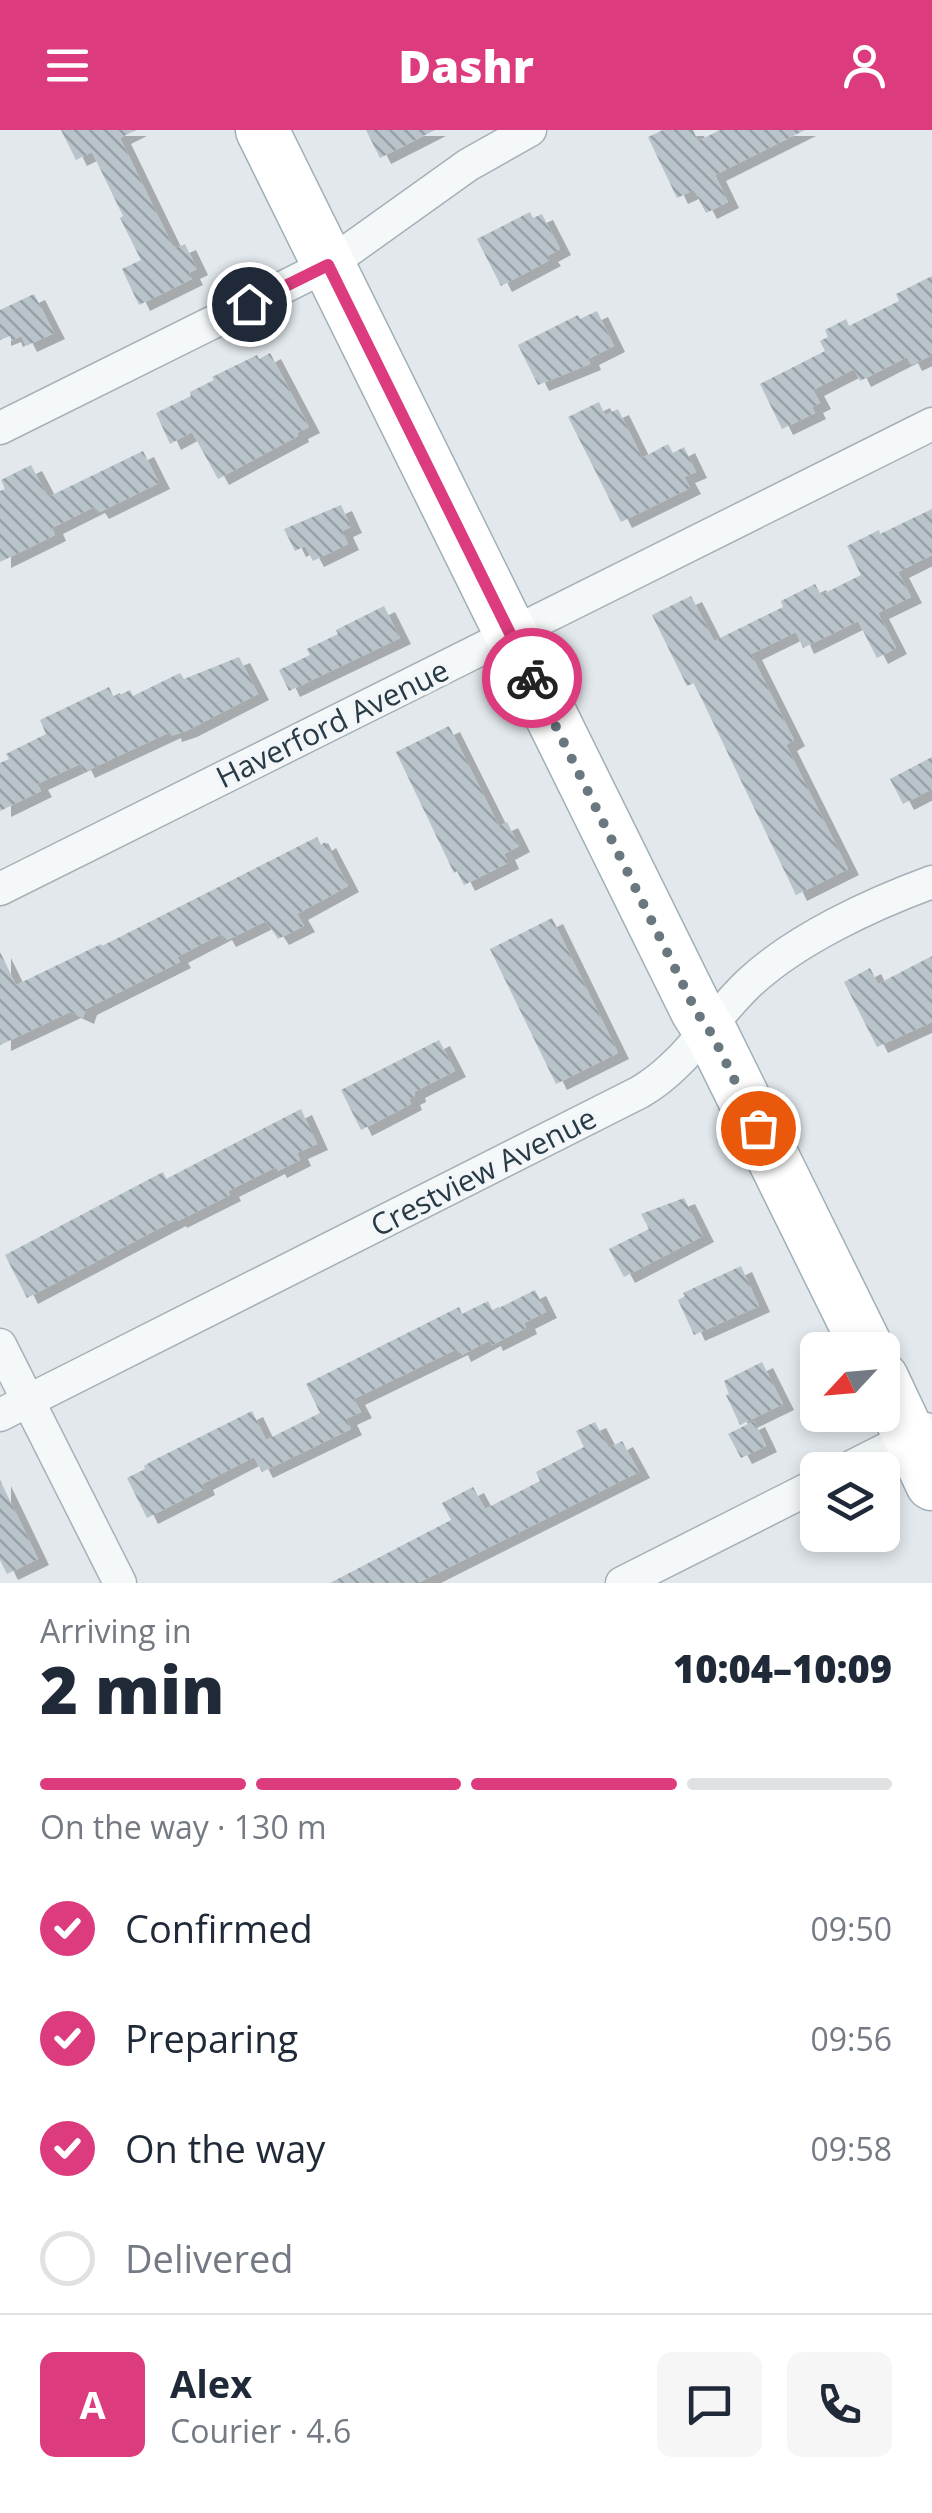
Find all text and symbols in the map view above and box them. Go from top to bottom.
text: Dashr [398,35,534,96]
icon: menu [40,38,95,93]
icon: person [837,38,892,93]
pin [207,262,292,347]
icon: home [222,277,277,332]
courier [482,628,582,728]
street label: Haverford Avenue [209,649,455,797]
icon: bike [505,651,560,706]
pin [716,1086,801,1171]
street label: Crestview Avenue [363,1096,603,1246]
icon: bag [731,1101,786,1156]
north arrow [800,1332,900,1432]
map controls [800,1332,900,1552]
button: layers [800,1452,900,1552]
text: Arriving in [40,1609,192,1652]
text: 10:04–10:09 [673,1642,892,1694]
text: 2 min [40,1645,225,1733]
text: On the way · 130 m [40,1805,327,1848]
icon: check [40,1901,95,1956]
text: Confirmed [125,1902,313,1954]
text: 09:50 [810,1907,892,1950]
icon: check [40,2011,95,2066]
text: Preparing [125,2012,298,2064]
text: 09:56 [810,2017,892,2060]
icon: check [40,2121,95,2176]
text: On the way [125,2122,325,2174]
text: 09:58 [810,2127,892,2170]
text: Delivered [125,2232,294,2284]
button: chat [657,2352,762,2457]
button: phone [787,2352,892,2457]
text: Alex [170,2357,252,2409]
text: A [79,2378,106,2430]
text: Courier · 4.6 [170,2409,351,2452]

